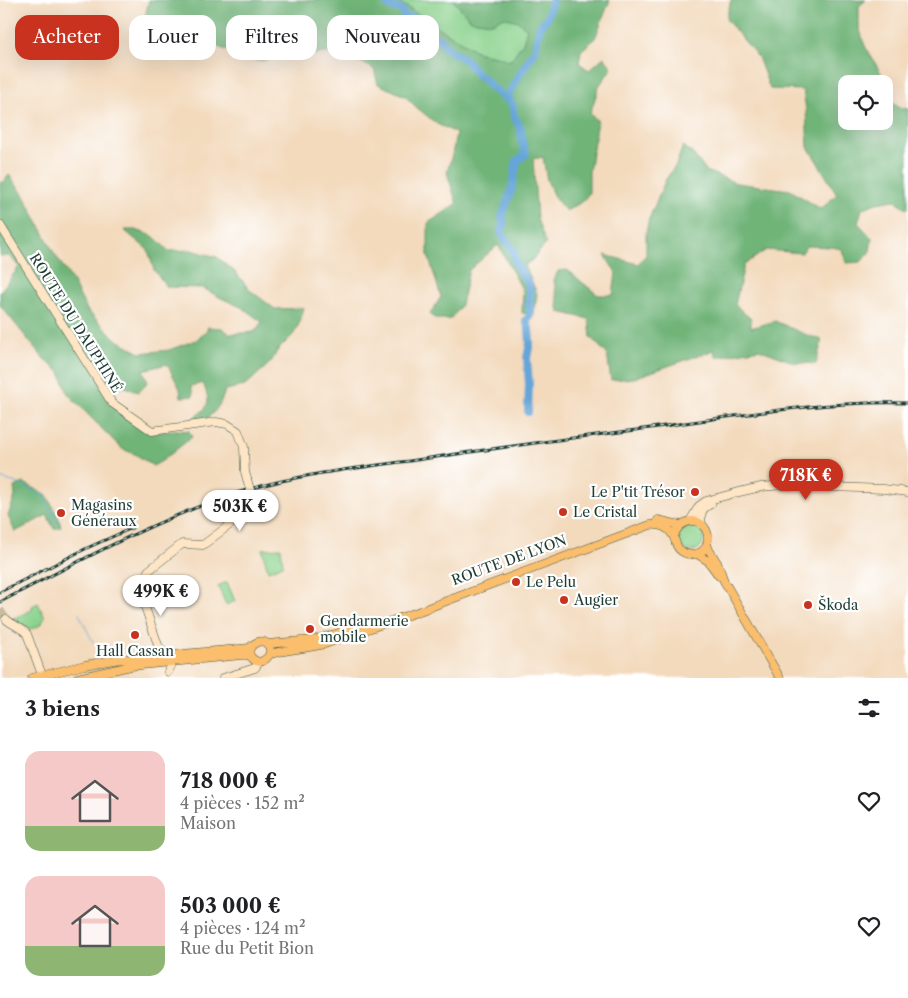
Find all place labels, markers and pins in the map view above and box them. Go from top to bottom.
pin: 718K € [765,458,847,501]
place label: Le P'tit Trésor [591,483,685,501]
marker: Le P'tit Trésor [689,486,701,498]
pin: 503K € [199,490,281,532]
place label: Magasins Généraux [71,496,138,530]
place label: Le Cristal [573,503,637,521]
marker: Le Cristal [557,506,569,518]
marker: Magasins Généraux [55,507,67,519]
place label: Le Pelu [526,573,577,591]
pin: 499K € [120,574,202,617]
marker: Le Pelu [510,576,522,588]
place label: Augier [573,591,618,609]
marker: Augier [558,594,570,606]
place label: Škoda [818,595,859,614]
marker: Škoda [802,599,814,611]
place label: Gendarmerie mobile [320,612,409,646]
marker: Gendarmerie mobile [304,623,316,635]
marker: Hall Cassan [129,629,141,641]
place label: Hall Cassan [96,642,174,660]

